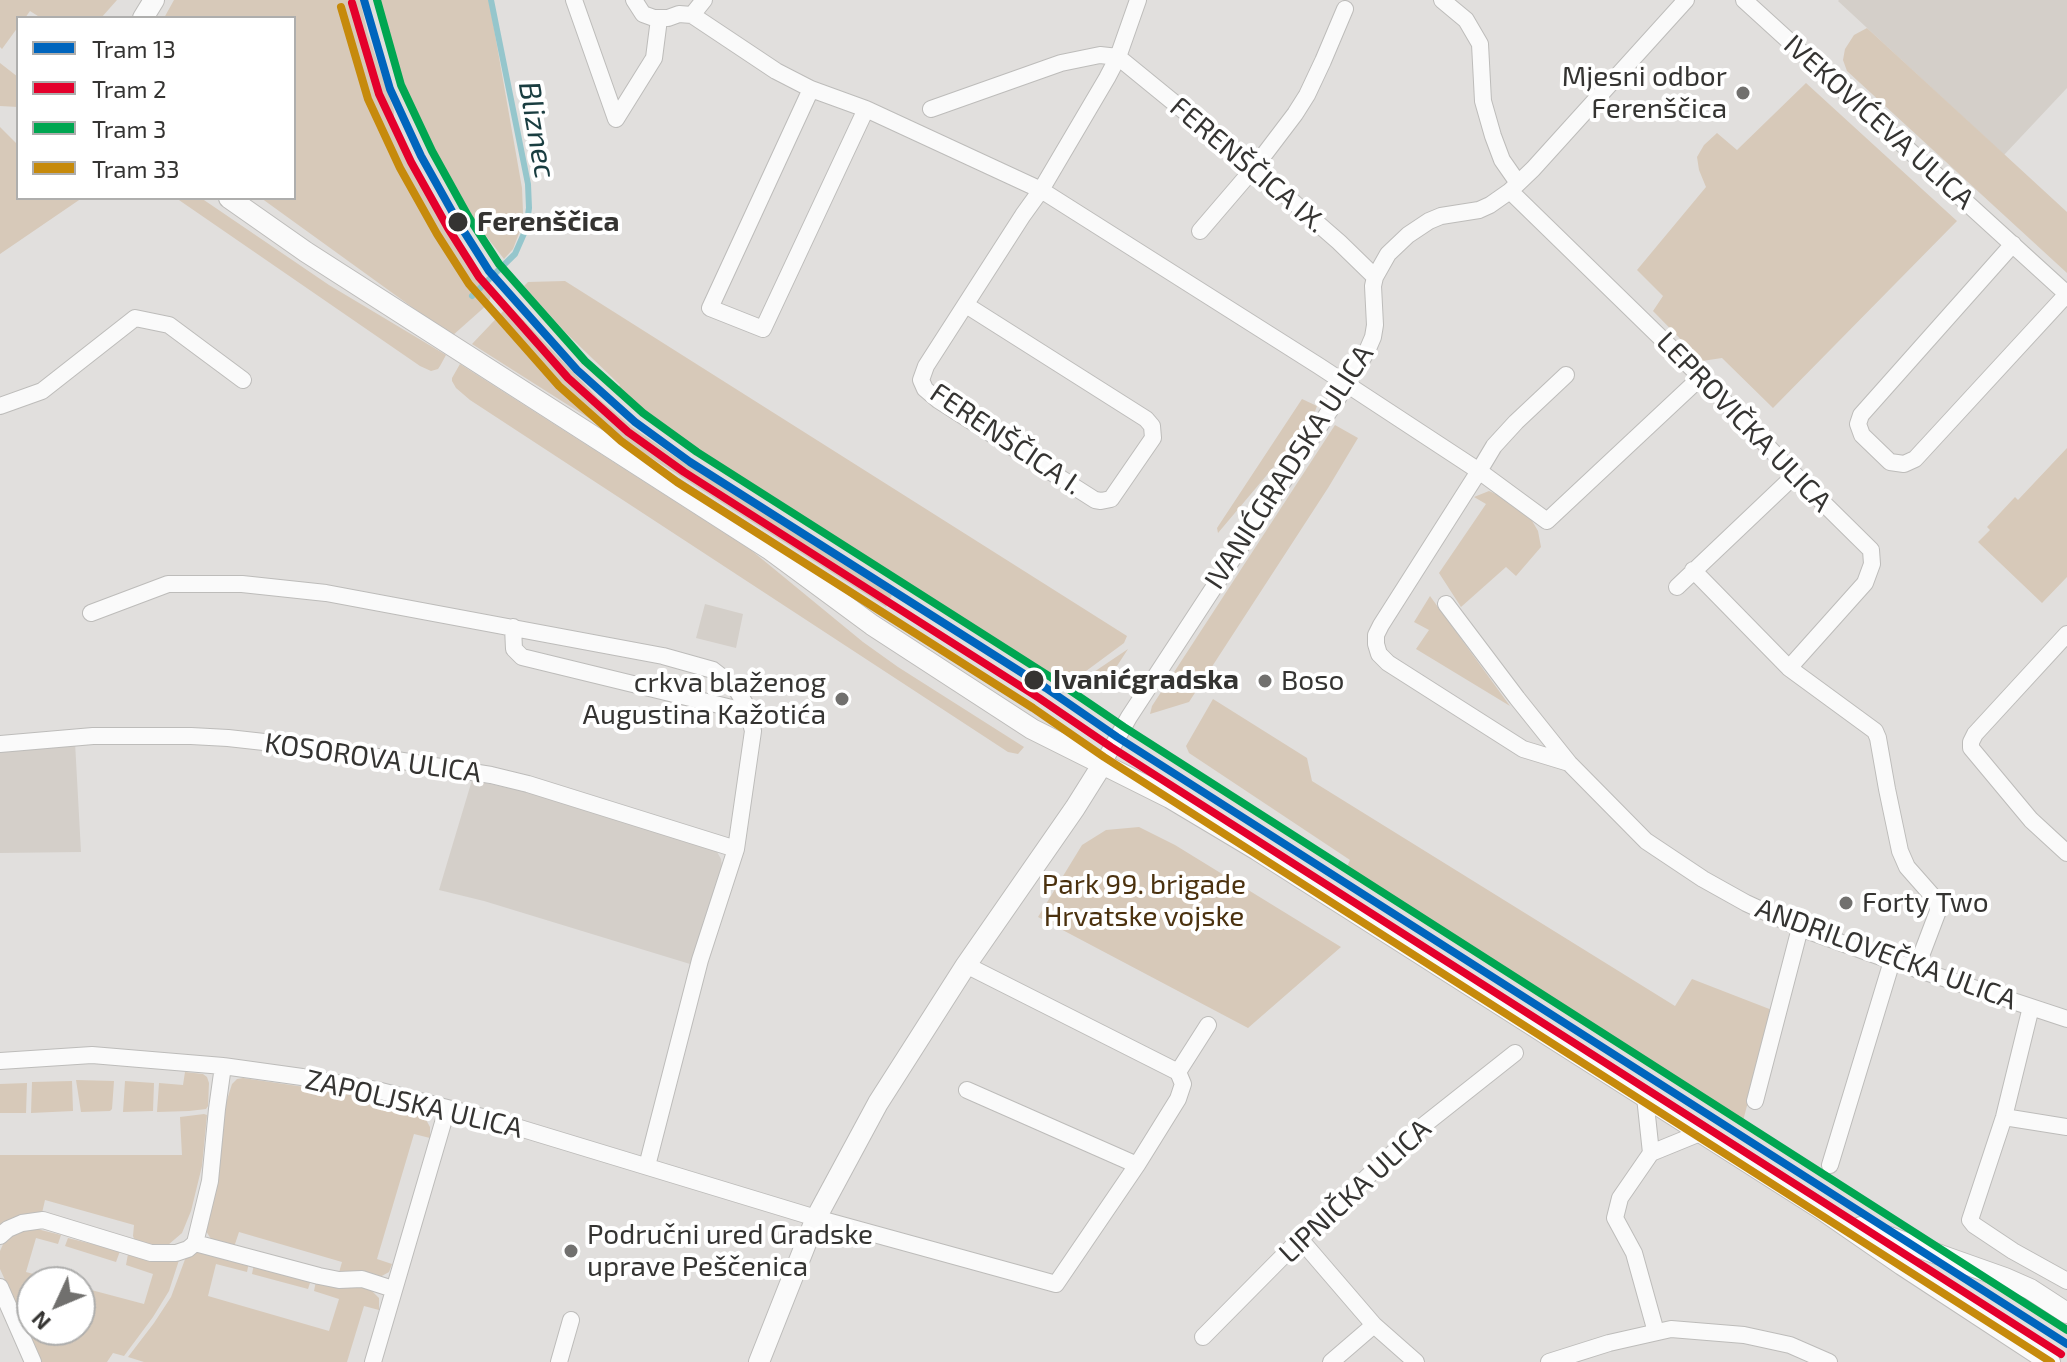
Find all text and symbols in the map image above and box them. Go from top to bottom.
legend [16,16,296,200]
street label: IVEKOVIĆEVA ULICA [1777,28,1981,216]
text: Tram 13 [92,34,176,63]
place label: Mjesni odbor Ferenščica [1562,60,1727,126]
text: Tram 2 [92,74,166,103]
water label: Bliznec [511,79,563,181]
marker: Mjesni odbor Ferenščica [1734,84,1752,102]
street label: FERENŠČICA IX. [1163,90,1333,240]
text: Tram 3 [92,114,166,143]
text: Tram 33 [92,154,180,183]
place label: Ferenščica [477,205,619,239]
marker: Ferenščica [446,210,470,234]
street label: LEPROVIČKA ULICA [1650,325,1838,519]
street label: IVANIĆGRADSKA ULICA [1198,339,1380,595]
street label: FERENŠČICA I. [924,376,1088,502]
place label: Ivanićgradska [1053,663,1239,697]
place label: Boso [1281,664,1344,698]
place label: crkva blaženog Augustina Kažotića [583,666,826,732]
marker: Ivanićgradska [1022,668,1046,692]
marker: Boso [1256,672,1274,690]
marker: crkva blaženog Augustina Kažotića [833,690,851,708]
street label: KOSOROVA ULICA [263,726,483,790]
park label: Park 99. brigade Hrvatske vojske [1042,868,1246,934]
place label: Forty Two [1862,886,1989,920]
street label: ANDRILOVEČKA ULICA [1751,891,2021,1017]
marker: Forty Two [1837,894,1855,912]
street label: ZAPOLJSKA ULICA [302,1063,526,1145]
street label: LIPNIČKA ULICA [1272,1112,1438,1270]
place label: Područni ured Gradske uprave Peščenica [587,1218,873,1284]
marker: Područni ured Gradske uprave Peščenica [562,1242,580,1260]
north arrow [16,1266,96,1346]
text: N [25,1307,55,1336]

